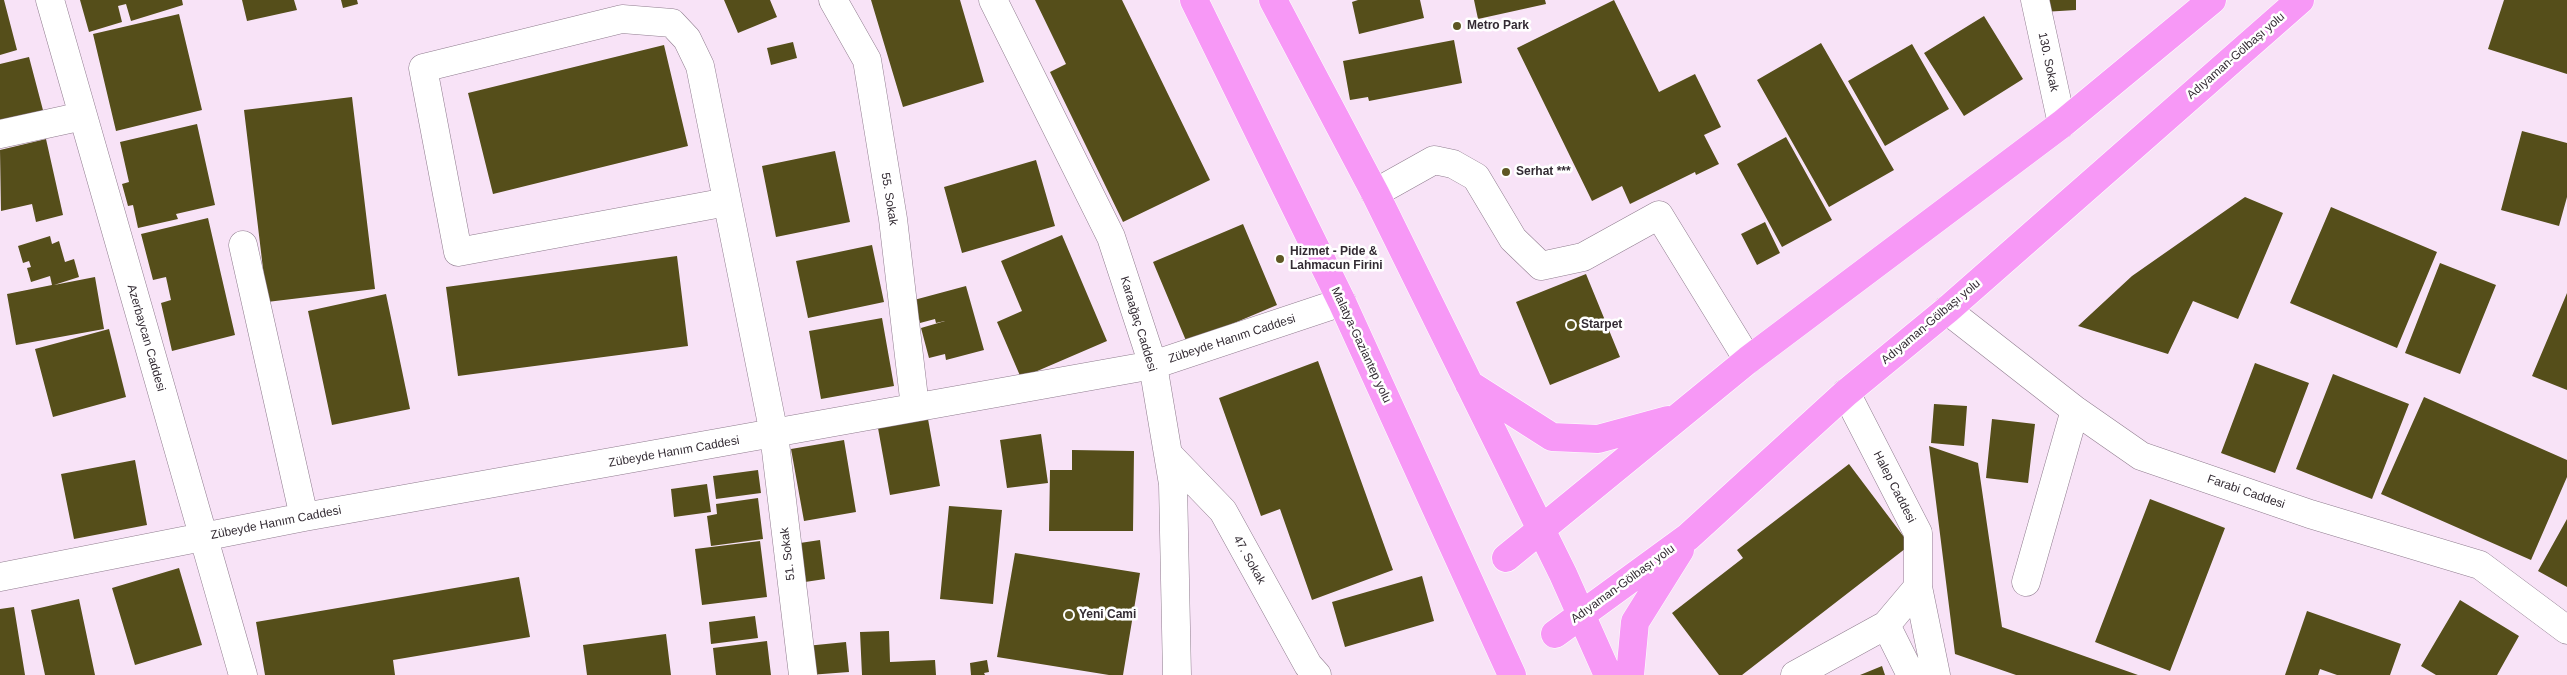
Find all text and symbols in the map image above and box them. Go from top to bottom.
street label: Adıyaman-Gölbaşı yolu [2184,10,2288,102]
place label: Metro Park [1467,19,1529,33]
marker: Metro Park [1451,20,1463,32]
street label: 130. Sokak [2035,31,2061,93]
place label: Serhat *** [1516,165,1571,179]
marker: Serhat *** [1500,166,1512,178]
street label: 55. Sokak [878,172,900,226]
place label: Hizmet - Pide & Lahmacun Firini [1290,245,1383,273]
marker: Hizmet - Pide & Lahmacun Firini [1274,253,1286,265]
street label: Karaağaç Caddesi [1117,275,1159,373]
street label: Adıyaman-Gölbaşı yolu [1879,276,1983,368]
street label: Azerbaycan Caddesi [124,283,168,393]
street label: Malatya-Gaziantep yolu [1328,285,1394,405]
street label: Zübeyde Hanım Caddesi [1167,312,1297,366]
place label: Starpet [1581,318,1622,332]
marker: Starpet [1565,319,1577,331]
street label: Zübeyde Hanım Caddesi [607,433,741,471]
street label: Halep Caddesi [1870,449,1918,525]
street label: Farabi Caddesi [2205,472,2287,512]
street label: Zübeyde Hanım Caddesi [209,503,343,543]
street label: 51. Sokak [778,527,798,581]
street label: 47. Sokak [1230,533,1268,587]
street label: Adıyaman-Gölbaşı yolu [1568,542,1678,626]
place label: Yeni Cami [1079,608,1136,622]
marker: Yeni Cami [1063,609,1075,621]

